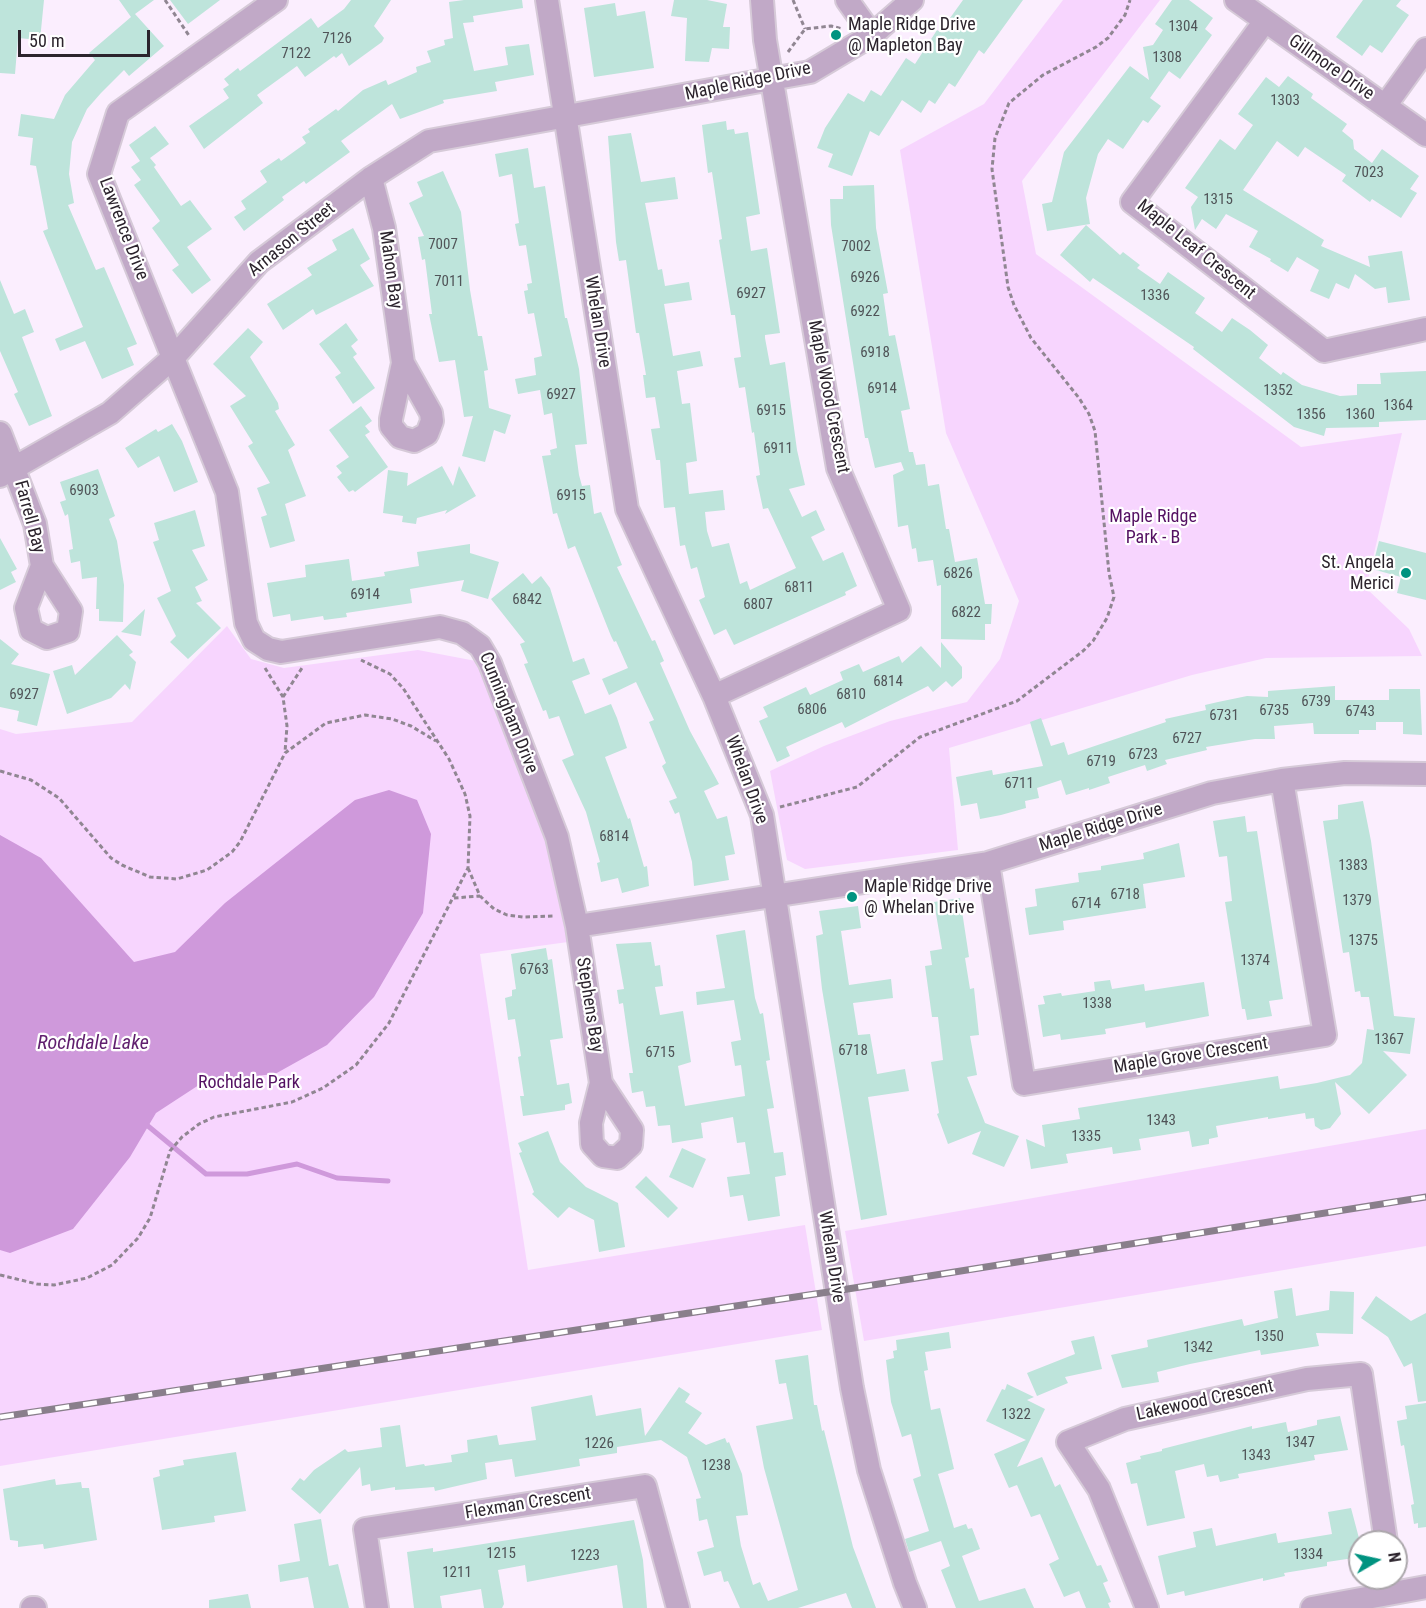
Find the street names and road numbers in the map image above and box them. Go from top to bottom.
street label: Gillmore Drive [1284,31,1378,105]
street label: Maple Ridge Drive [683,58,813,106]
street label: Lawrence Drive [94,175,152,283]
street label: Maple Leaf Crescent [1132,196,1260,304]
street label: Arnason Street [244,198,340,282]
street label: Mahon Bay [374,230,406,310]
street label: Whelan Drive [579,275,615,369]
street label: Maple Wood Crescent [803,319,853,475]
street label: Farrell Bay [9,478,49,556]
street label: Cunningham Drive [474,649,542,777]
street label: Whelan Drive [720,733,772,827]
street label: Maple Ridge Drive [1037,799,1165,857]
street label: Stephens Bay [571,956,607,1054]
street label: Maple Grove Crescent [1112,1033,1270,1079]
street label: Whelan Drive [813,1210,849,1304]
street label: Lakewood Crescent [1135,1376,1275,1426]
street label: Flexman Crescent [464,1483,592,1525]

